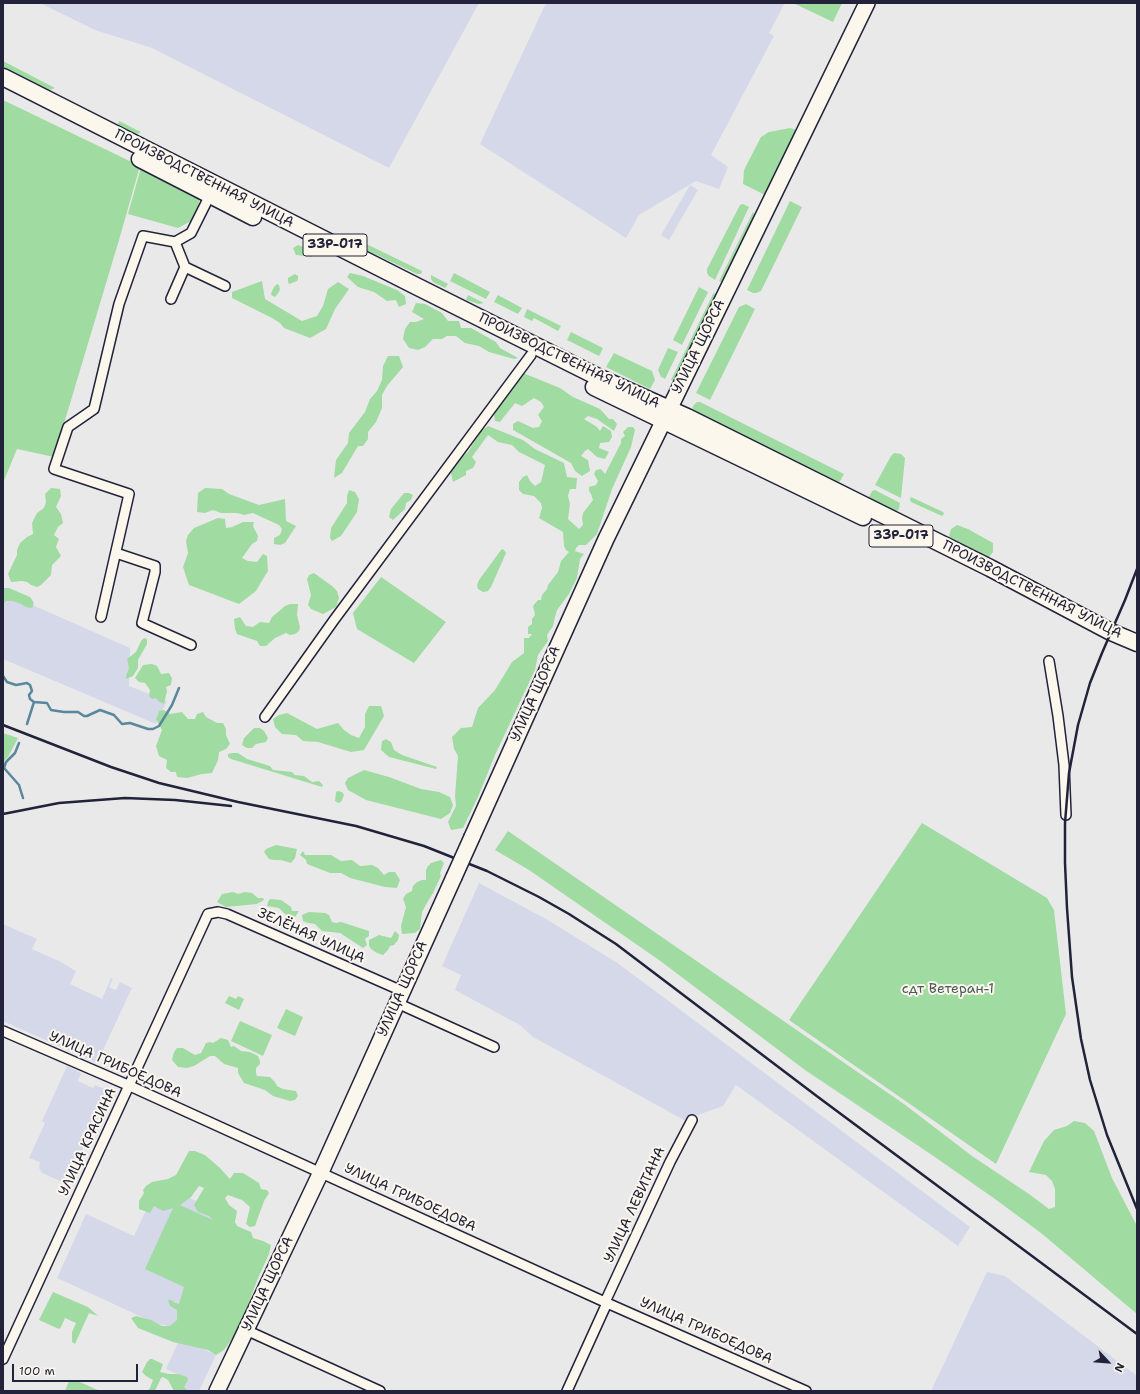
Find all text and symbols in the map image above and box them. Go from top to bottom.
street label: ПРОИЗВОДСТВЕННАЯ УЛИЦА [111,126,297,232]
road number: 33Р-017 [303,234,367,256]
street label: УЛИЦА ЩОРСА [669,297,729,397]
street label: ПРОИЗВОДСТВЕННАЯ УЛИЦА [476,310,662,412]
road number: 33Р-017 [869,525,933,547]
street label: ПРОИЗВОДСТВЕННАЯ УЛИЦА [939,537,1125,643]
street label: УЛИЦА ЩОРСА [507,644,565,744]
street label: ЗЕЛЁНАЯ УЛИЦА [255,905,367,967]
street label: УЛИЦА ЩОРСА [374,939,432,1039]
park label: сдт Ветеран-1 [902,981,994,997]
street label: УЛИЦА ГРИБОЕДОВА [46,1028,184,1102]
street label: УЛИЦА КРАСИНА [56,1085,120,1199]
street label: УЛИЦА ЛЕВИТАНА [601,1144,669,1266]
street label: УЛИЦА ГРИБОЕДОВА [341,1160,479,1236]
street label: УЛИЦА ЩОРСА [239,1234,297,1334]
street label: УЛИЦА ГРИБОЕДОВА [637,1294,775,1368]
north arrow [1088,1342,1128,1382]
scale bar [14,1356,140,1382]
text: N [1111,1360,1128,1375]
text: 100 m [19,1363,55,1379]

